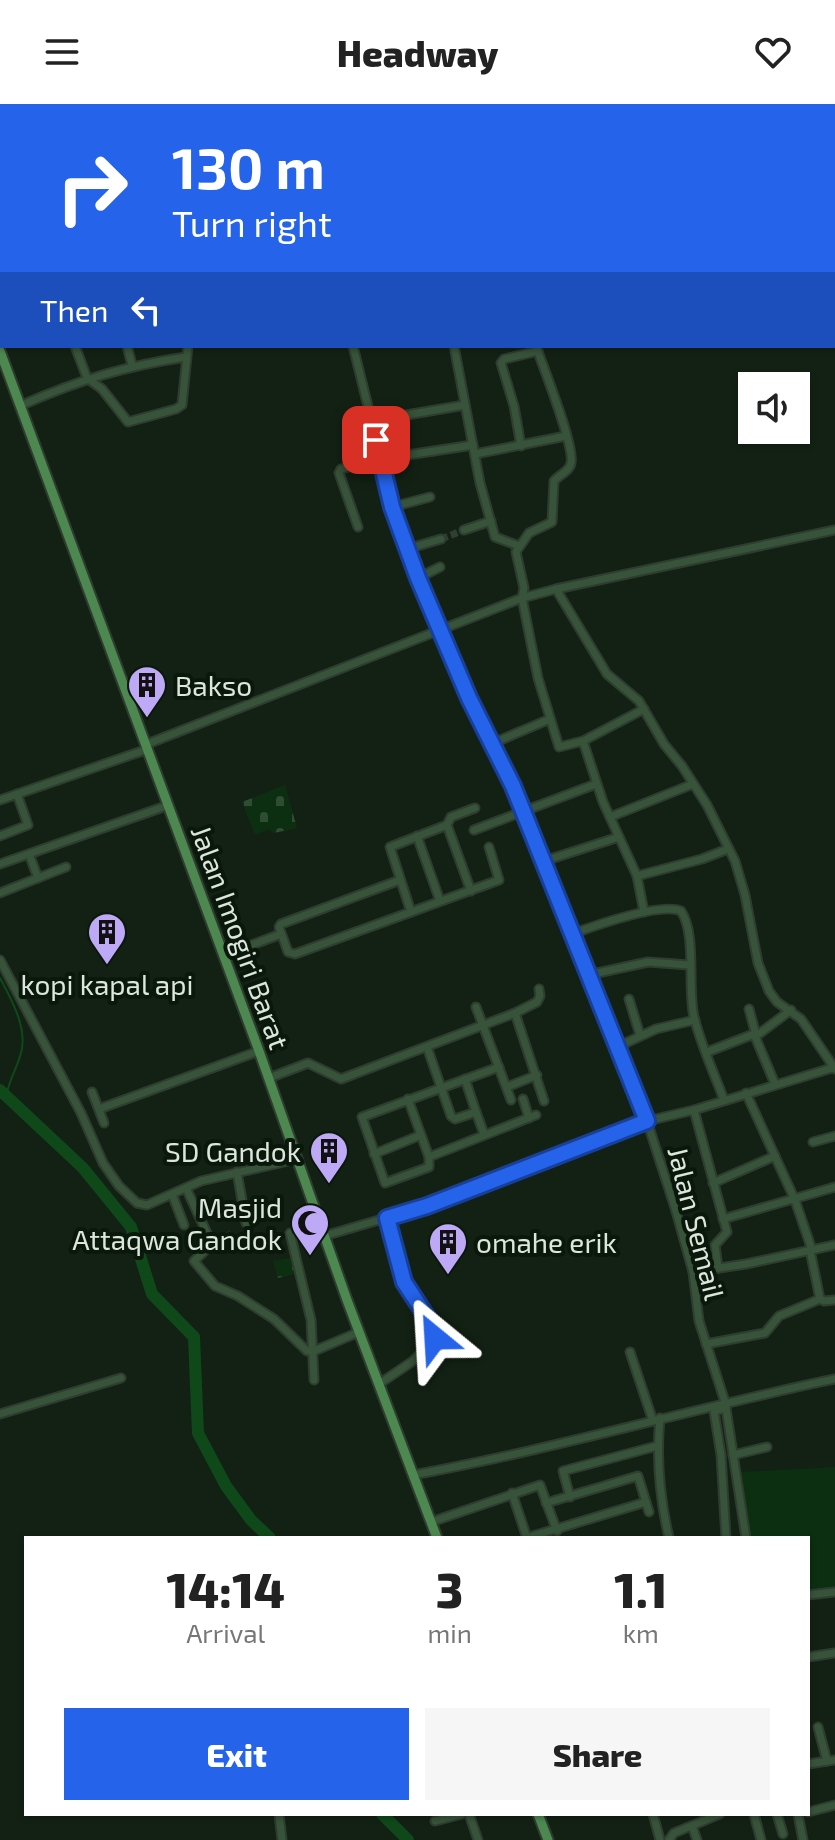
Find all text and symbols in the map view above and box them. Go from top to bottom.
icon: menu [40,30,84,74]
icon: heart [751,30,795,74]
text: Headway [337,31,498,74]
text: 130 m [172,133,325,200]
icon: right [40,136,144,240]
text: Turn right [172,201,332,244]
icon: left [124,288,168,332]
text: Then [40,292,108,328]
map controls [738,372,810,444]
button: sound [738,372,810,444]
pin [342,406,410,474]
icon: arrive [354,418,398,462]
building icon: Bakso [126,664,168,719]
place label: Bakso [175,668,252,702]
street label: Jalan Imogiri Barat [185,820,297,1054]
building icon: kopi kapal api [86,911,128,966]
place label: kopi kapal api [21,967,193,1001]
building icon: SD Gandok [308,1130,350,1185]
place label: SD Gandok [165,1134,301,1168]
street label: Jalan Semail [662,1143,733,1304]
place label: Masjid Attaqwa Gandok [72,1190,282,1256]
mosque icon: Masjid Attaqwa Gandok [289,1202,331,1257]
building icon: omahe erik [427,1221,469,1276]
place label: omahe erik [476,1225,617,1259]
position arrow [393,1296,477,1380]
text: 14:14 [166,1560,285,1618]
text: 3 [436,1560,463,1618]
text: 1.1 [614,1560,668,1618]
text: Arrival [186,1617,265,1648]
text: min [427,1617,472,1648]
text: km [623,1617,659,1648]
button: Exit [64,1708,409,1800]
button: Share [425,1708,770,1800]

